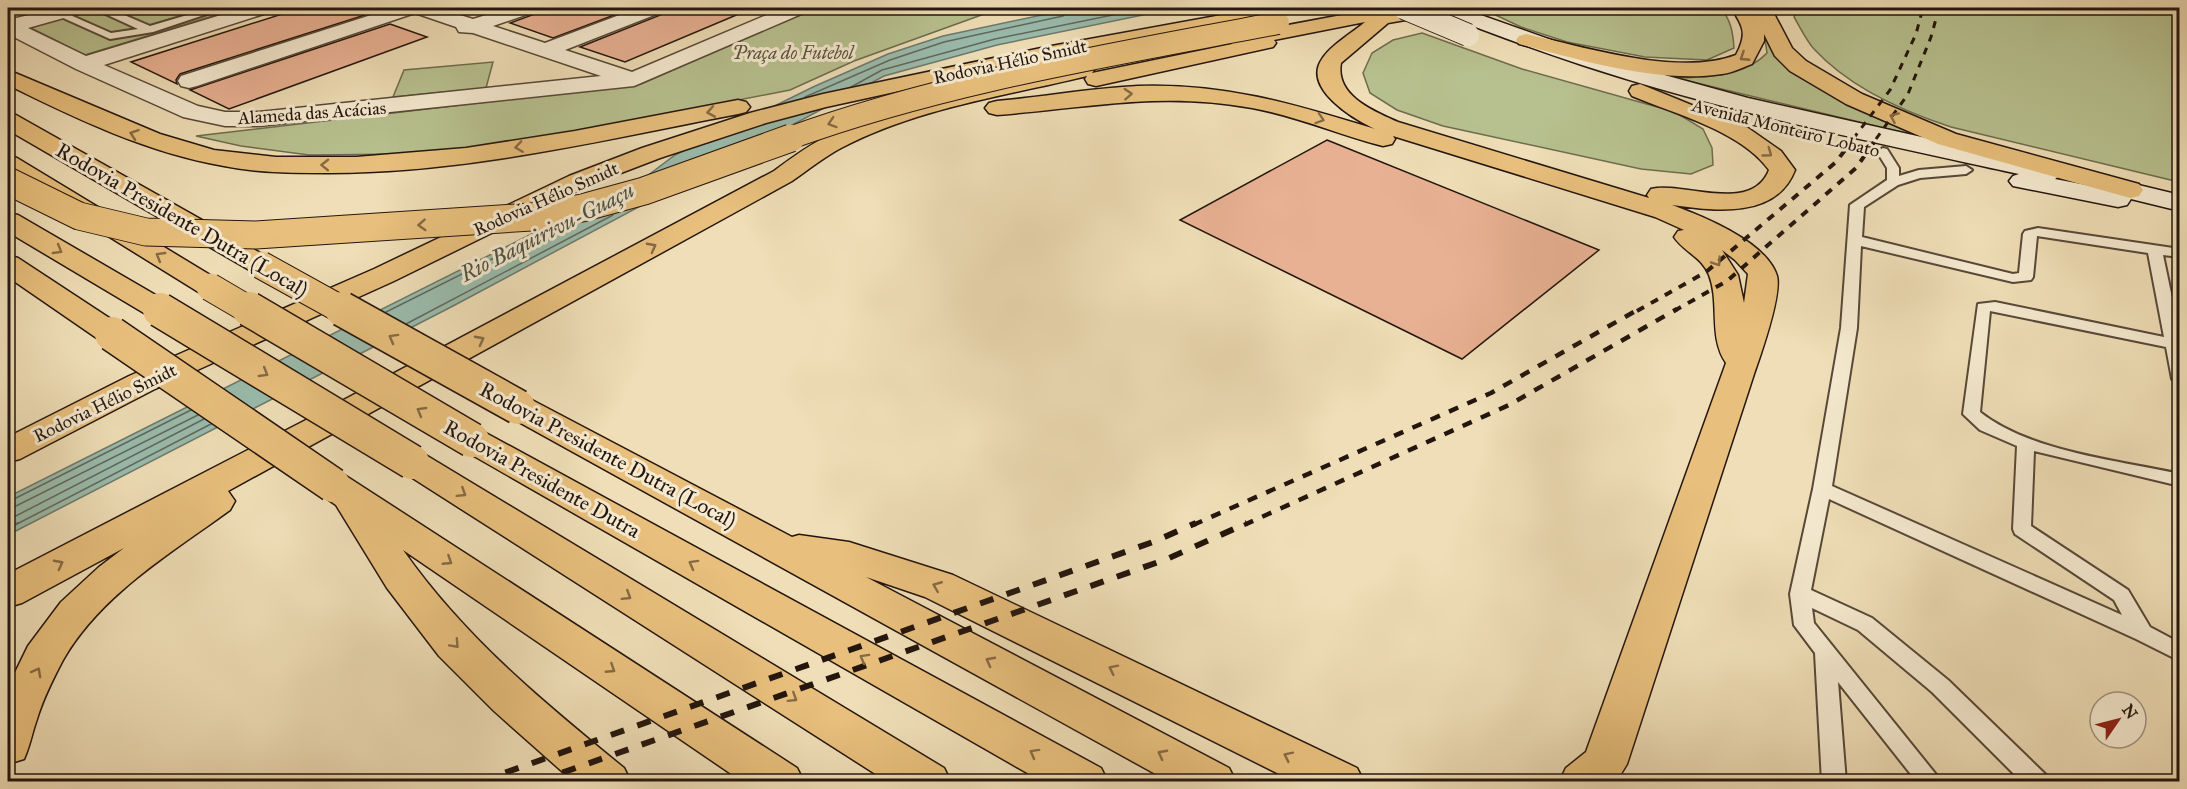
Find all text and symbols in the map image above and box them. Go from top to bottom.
street label: Rodovia Hélio Smidt [931,35,1089,89]
park label: Praça do Futebol [733,42,856,64]
one-way arrow [1740,49,1751,60]
one-way arrow [1123,88,1132,101]
street label: Avenida Monteiro Lobato [1689,94,1882,162]
street label: Alameda das Acácias [236,97,387,129]
one-way arrow [706,105,716,118]
one-way arrow [1314,112,1325,125]
one-way arrow [1889,112,1900,124]
one-way arrow [828,116,838,128]
one-way arrow [129,128,140,141]
street label: Rodovia Presidente Dutra (Local) [51,137,313,303]
one-way arrow [515,141,524,153]
one-way arrow [1761,146,1772,157]
street label: Rodovia Hélio Smidt [470,157,622,241]
one-way arrow [321,159,330,172]
water label: Rio Baquirivu-Guaçu [454,176,639,288]
one-way arrow [417,218,426,231]
one-way arrow [52,243,62,255]
one-way arrow [646,243,656,254]
one-way arrow [156,252,166,264]
one-way arrow [1710,256,1721,267]
one-way arrow [389,334,400,345]
one-way arrow [474,336,485,347]
street label: Rodovia Hélio Smidt [30,359,181,447]
one-way arrow [258,365,268,377]
street label: Rodovia Presidente Dutra (Local) [475,377,741,533]
one-way arrow [417,406,427,418]
street label: Rodovia Presidente Dutra [439,414,645,544]
one-way arrow [455,486,466,497]
one-way arrow [442,554,453,565]
one-way arrow [53,560,64,572]
one-way arrow [689,560,699,571]
one-way arrow [932,581,943,593]
one-way arrow [621,588,631,600]
one-way arrow [447,637,458,648]
one-way arrow [859,654,870,666]
one-way arrow [986,657,996,668]
one-way arrow [604,662,615,673]
one-way arrow [1109,665,1120,677]
one-way arrow [30,667,41,678]
north arrow [2088,690,2148,750]
one-way arrow [787,691,797,703]
text: N [2118,701,2142,723]
one-way arrow [1030,749,1040,760]
one-way arrow [1157,750,1168,761]
one-way arrow [1284,751,1295,763]

